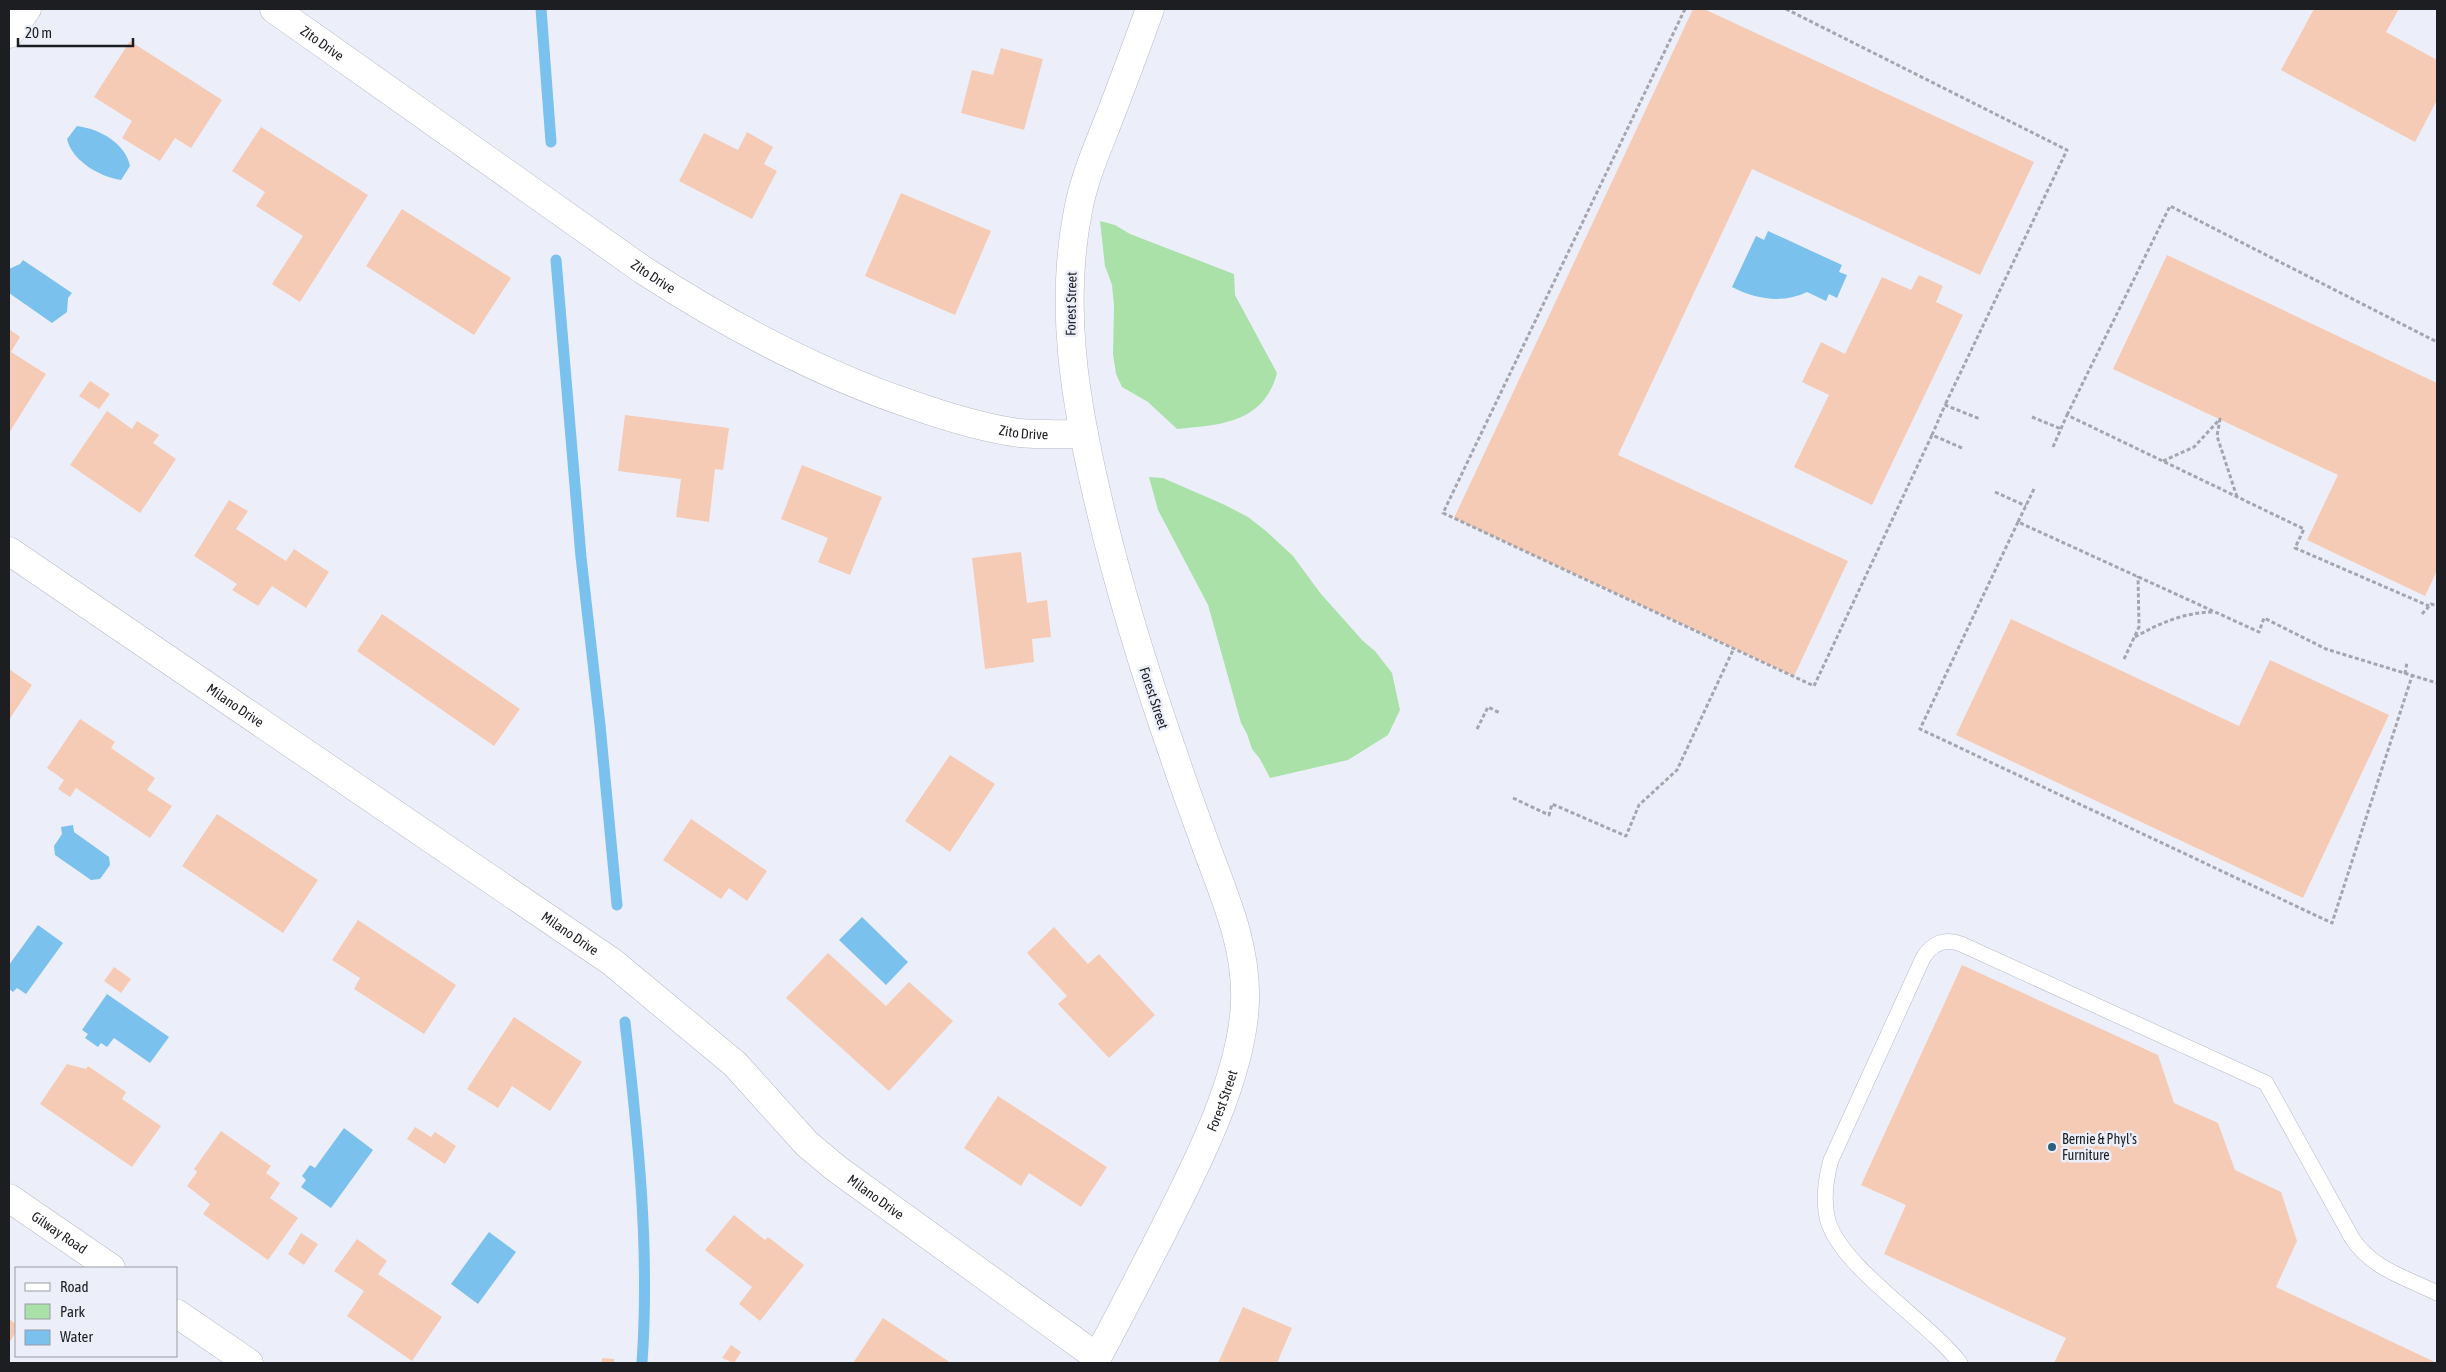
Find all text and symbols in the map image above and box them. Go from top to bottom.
scale bar [18,15,132,47]
street label: Zito Drive [297,22,347,64]
text: 20 m [25,24,52,41]
street label: Zito Drive [628,256,678,296]
street label: Forest Street [1062,272,1080,336]
street label: Zito Drive [998,422,1048,442]
street label: Forest Street [1136,665,1172,731]
street label: Milano Drive [204,680,267,730]
street label: Milano Drive [539,908,602,958]
street label: Forest Street [1204,1068,1240,1134]
place label: Bernie & Phyl's Furniture [2062,1131,2137,1163]
marker: Bernie & Phyl's Furniture [2046,1141,2058,1153]
street label: Milano Drive [845,1171,907,1223]
street label: Gilway Road [29,1208,90,1257]
legend [15,1267,178,1357]
text: Road [60,1278,89,1295]
text: Park [60,1303,85,1320]
text: Water [60,1328,93,1345]

